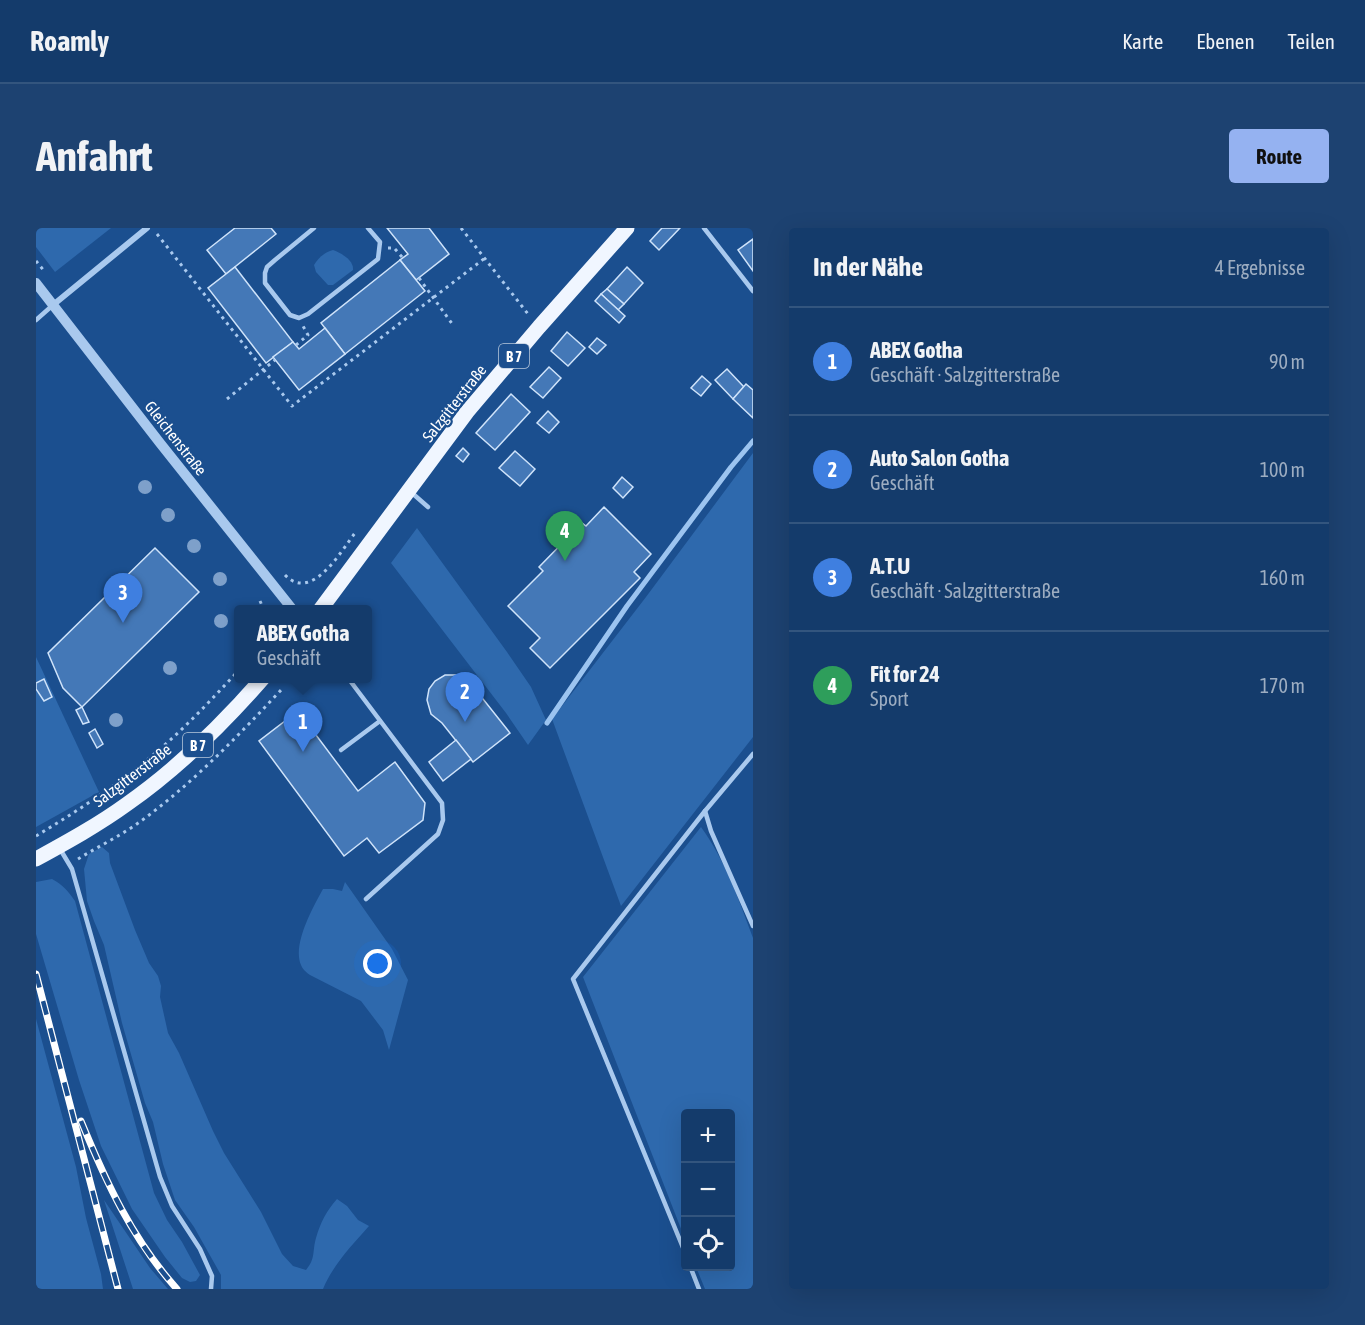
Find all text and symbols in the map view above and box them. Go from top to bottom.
text: Roamly [30,25,109,57]
text: Karte [1122,29,1163,53]
text: Ebenen [1196,29,1255,53]
text: Teilen [1288,29,1335,53]
button: Route [1229,129,1329,183]
text: Anfahrt [36,132,153,180]
text: In der Nähe [813,252,923,282]
text: 4 Ergebnisse [1215,256,1305,279]
text: ABEX Gotha [870,337,963,363]
road number: B 7 [499,344,529,368]
text: 1 [828,350,837,373]
text: 90 m [1269,350,1305,373]
street label: Salzgitterstraße [418,361,490,446]
text: Geschäft · Salzgitterstraße [870,363,1060,386]
street label: Gleichenstraße [141,397,211,479]
text: Auto Salon Gotha [870,445,1009,471]
text: 2 [828,458,837,481]
text: 100 m [1260,458,1305,481]
text: Geschäft [870,471,934,494]
pin: 4 [546,512,584,561]
text: A.T.U [870,553,910,579]
text: 3 [828,566,837,589]
text: 160 m [1260,566,1305,589]
pin: 3 [104,574,142,623]
text: Geschäft · Salzgitterstraße [870,579,1060,602]
popup [234,605,372,683]
text: ABEX Gotha [257,620,349,646]
text: Geschäft [257,646,321,669]
text: Fit for 24 [870,661,940,687]
pin: 2 [446,672,484,722]
text: 4 [828,674,837,697]
text: 170 m [1260,674,1305,697]
text: Sport [870,687,909,710]
pin: 1 [284,702,322,752]
road number: B 7 [183,733,213,757]
street label: Salzgitterstraße [90,740,175,811]
your location [363,949,392,978]
map controls [681,1109,735,1271]
button: + [681,1109,735,1163]
button: − [681,1163,735,1217]
button: locate [681,1217,735,1271]

